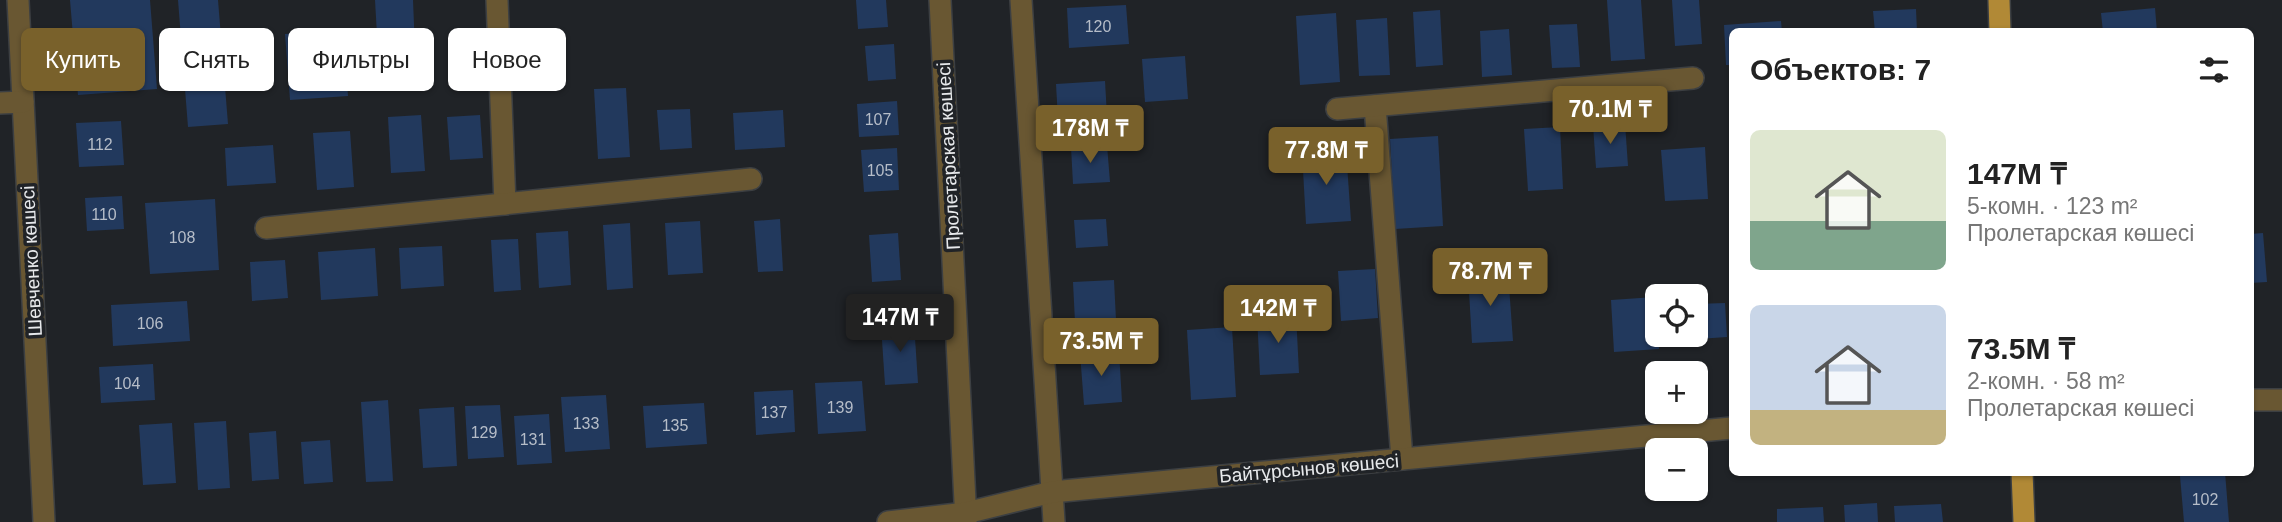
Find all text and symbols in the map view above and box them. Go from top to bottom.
house number: 120 [1085,18,1111,35]
chip: Купить [21,28,145,91]
chip: Снять [159,28,274,91]
chip: Фильтры [288,28,434,91]
chip: Новое [448,28,566,91]
icon: filters [2195,51,2233,89]
text: Объектов: 7 [1750,53,1931,86]
street label: Пролетарская көшесі [933,62,964,250]
pin: 70.1M ₸ [1545,86,1675,146]
text: 70.1M ₸ [1569,96,1651,122]
pin: 178M ₸ [1033,106,1147,165]
house number: 107 [865,111,891,128]
text: 178M ₸ [1052,115,1128,141]
pin: 77.8M ₸ [1261,128,1391,187]
house number: 112 [87,136,113,153]
text: 77.8M ₸ [1285,137,1367,163]
text: 147M ₸ [1967,157,2067,190]
icon: home [1806,158,1890,242]
house number: 105 [867,162,893,179]
street label: Шевченко көшесі [17,185,46,337]
text: 5-комн. · 123 m² [1967,193,2138,219]
house number: 110 [91,206,117,223]
text: Пролетарская көшесі [1967,220,2194,246]
house number: 108 [169,229,195,246]
pin: 78.7M ₸ [1425,248,1555,308]
text: 78.7M ₸ [1449,258,1531,284]
map controls [1645,284,1708,501]
button: locate [1645,284,1708,347]
pin: 142M ₸ [1221,286,1335,345]
pin: 147M ₸ [843,294,957,354]
text: 142M ₸ [1240,295,1316,321]
text: 147M ₸ [862,304,938,330]
house number: 106 [137,315,163,332]
pin: 73.5M ₸ [1036,318,1166,378]
text: 73.5M ₸ [1060,328,1142,354]
text: 73.5M ₸ [1967,332,2075,365]
icon: home [1806,333,1890,417]
button: + [1645,361,1708,424]
text: 2-комн. · 58 m² [1967,368,2125,394]
house number: 104 [114,375,140,392]
text: Пролетарская көшесі [1967,395,2194,421]
house number: 139 [827,399,853,416]
house number: 137 [761,404,787,421]
house number: 133 [573,415,599,432]
house number: 135 [662,417,688,434]
house number: 129 [471,424,497,441]
house number: 131 [520,431,546,448]
button: − [1645,438,1708,501]
street label: Байтұрсынов көшесі [1218,450,1400,487]
house number: 102 [2192,491,2218,508]

